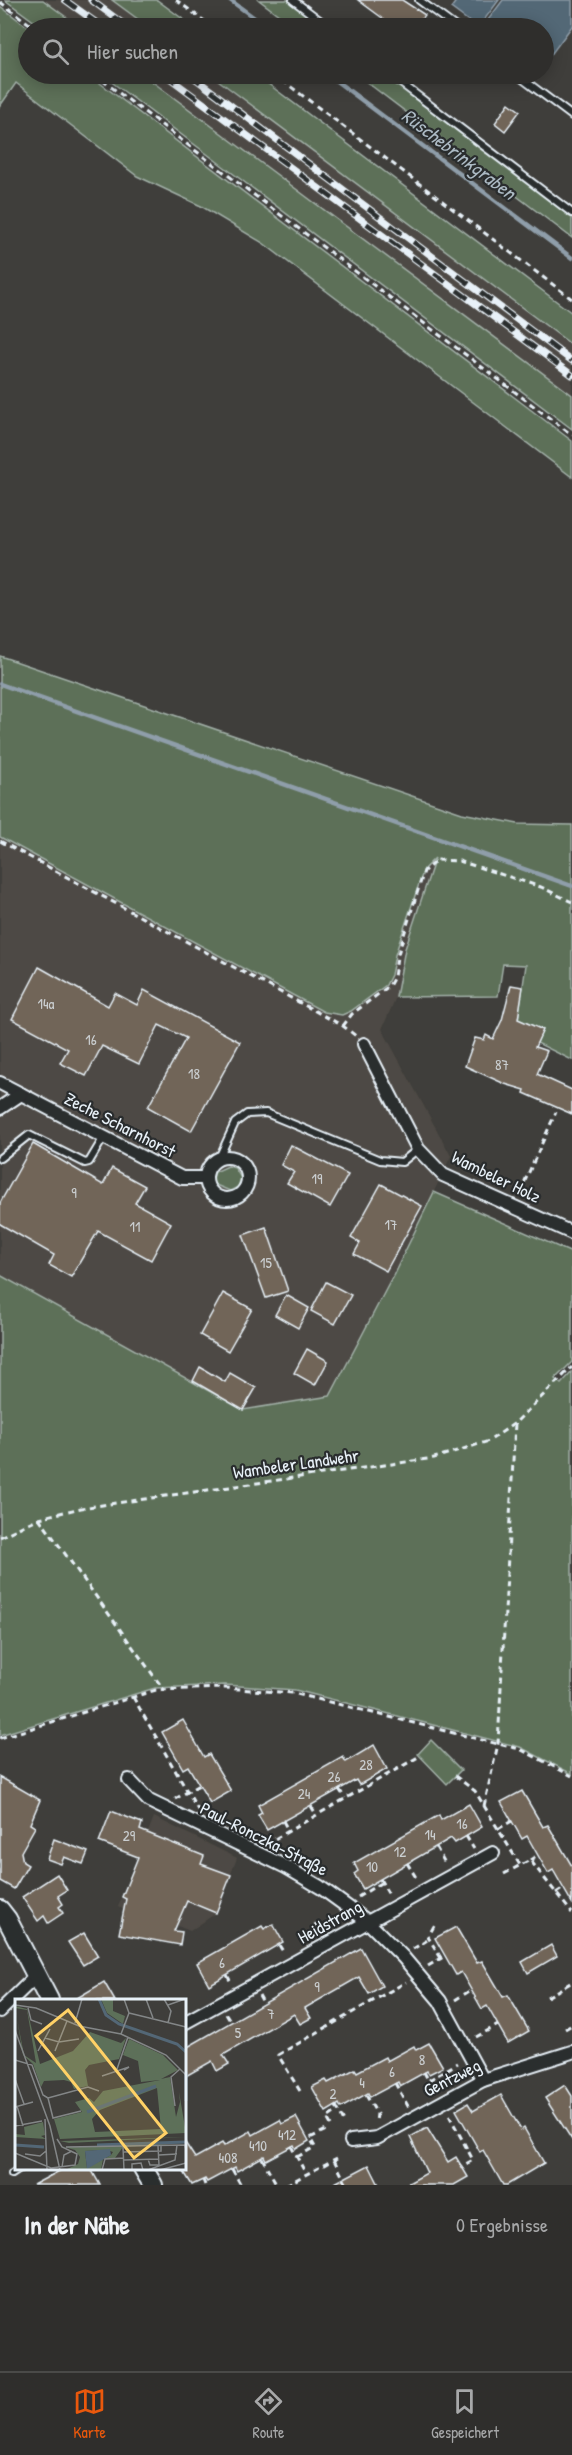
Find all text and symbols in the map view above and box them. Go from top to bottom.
search box [18,18,554,84]
icon: search [39,35,72,68]
text: Hier suchen [87,36,178,66]
water label: Rüschebrinkgraben [396,102,523,207]
house number: 14a [38,993,55,1014]
house number: 16 [85,1029,97,1050]
house number: 87 [495,1054,509,1075]
house number: 18 [188,1063,200,1084]
street label: Zeche Scharnhorst [60,1086,181,1164]
street label: Wambeler Holz [448,1144,545,1209]
house number: 19 [312,1168,323,1189]
house number: 9 [71,1182,77,1203]
house number: 17 [385,1214,397,1235]
house number: 11 [130,1216,140,1237]
house number: 15 [260,1252,273,1273]
street label: Wambeler Landwehr [231,1442,361,1485]
house number: 28 [359,1754,373,1775]
house number: 26 [327,1766,341,1787]
house number: 24 [298,1783,311,1804]
street label: Paul-Ronczka-Straße [196,1796,332,1882]
house number: 16 [456,1813,468,1834]
house number: 14 [424,1824,436,1845]
house number: 29 [123,1825,136,1846]
house number: 12 [394,1841,406,1862]
house number: 10 [366,1856,378,1877]
street label: Heidstrang [293,1894,366,1949]
house number: 6 [219,1952,225,1973]
house number: 9 [314,1976,320,1997]
inset map [15,1999,186,2170]
house number: 7 [267,2003,275,2024]
house number: 5 [235,2022,242,2043]
house number: 8 [419,2049,425,2070]
street label: Gentzweg [419,2052,485,2103]
house number: 6 [389,2061,395,2082]
house number: 4 [359,2072,365,2093]
house number: 2 [329,2083,337,2104]
house number: 412 [278,2124,296,2145]
house number: 410 [249,2135,267,2156]
house number: 408 [219,2147,237,2168]
text: In der Nähe [24,2207,130,2242]
text: 0 Ergebnisse [456,2211,548,2238]
tab: Karte [73,2385,106,2443]
tab: Route [252,2385,285,2443]
tab: Gespeichert [431,2385,499,2443]

